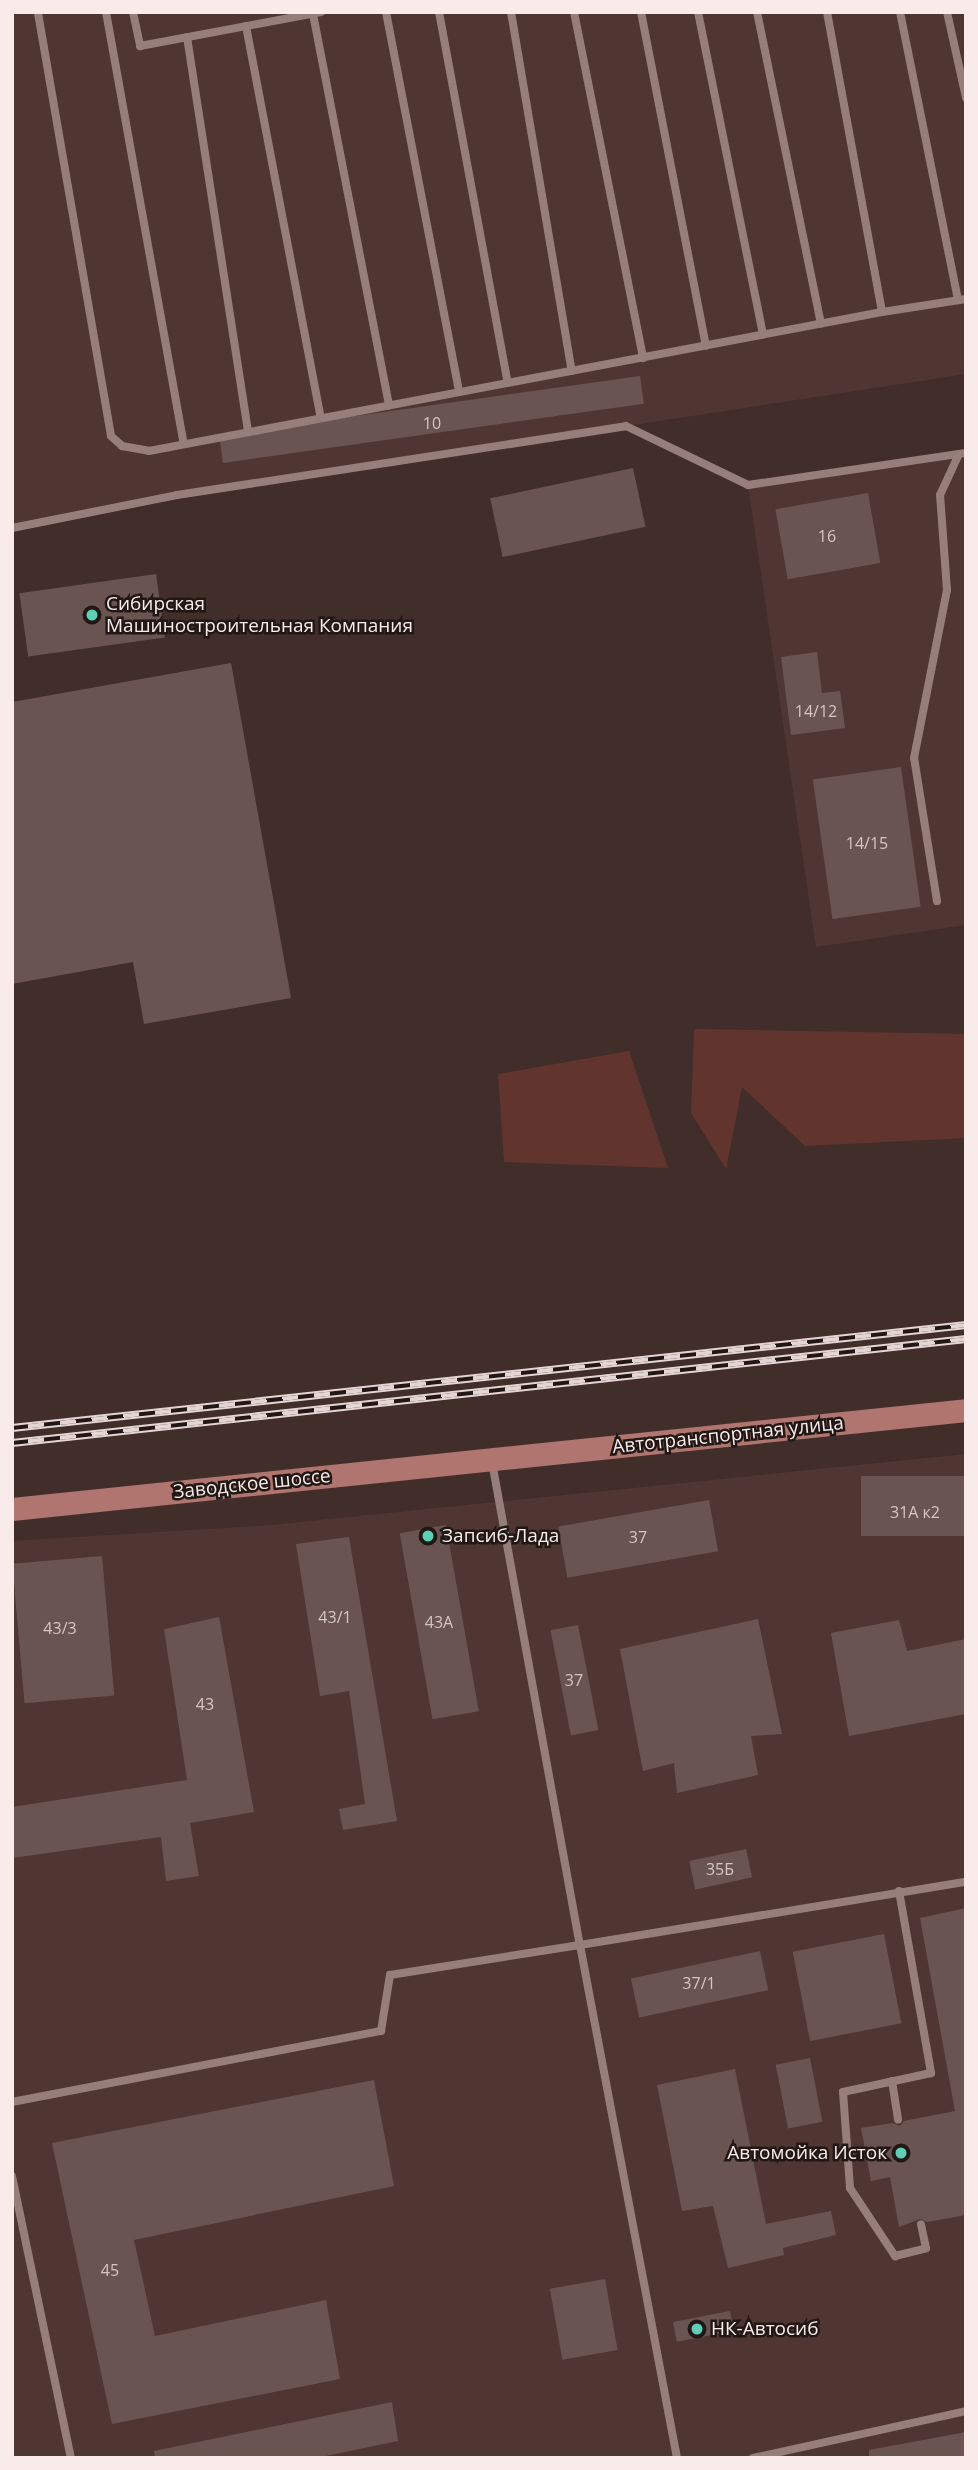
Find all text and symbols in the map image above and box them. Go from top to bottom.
house number: 10 [423,413,441,433]
house number: 16 [818,526,836,546]
place label: Сибирская Машиностроительная Компания [106,593,413,637]
marker: Сибирская Машиностроительная Компания [84,607,100,623]
house number: 14/12 [795,701,837,721]
house number: 14/15 [846,833,888,853]
street label: Автотранспортная улица [611,1412,845,1458]
street label: Заводское шоссе [172,1464,332,1504]
house number: 31А к2 [890,1502,940,1522]
place label: Запсиб-Лада [442,1525,559,1547]
house number: 37 [629,1527,647,1547]
marker: Запсиб-Лада [420,1528,436,1544]
house number: 43/1 [318,1607,352,1627]
house number: 43А [425,1612,453,1632]
house number: 43/3 [43,1618,77,1638]
house number: 37 [565,1670,583,1690]
house number: 43 [196,1694,214,1714]
house number: 35Б [706,1859,734,1879]
house number: 37/1 [682,1973,716,1993]
place label: Автомойка Исток [727,2142,887,2164]
marker: Автомойка Исток [893,2145,909,2161]
house number: 45 [101,2260,119,2280]
place label: НК-Автосиб [711,2318,818,2340]
marker: НК-Автосиб [689,2321,705,2337]

